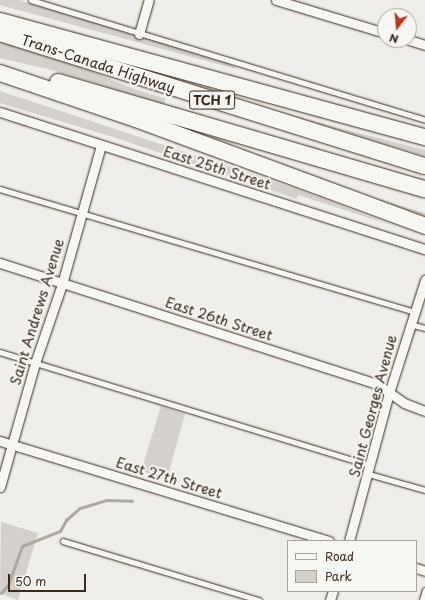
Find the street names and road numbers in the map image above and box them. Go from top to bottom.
street label: Trans-Canada Highway [19,31,177,97]
road number: TCH 1 [188,89,236,111]
street label: East 25th Street [161,143,273,193]
street label: Saint Andrews Avenue [7,237,67,387]
street label: East 26th Street [163,294,275,344]
street label: Saint Georges Avenue [346,333,400,479]
street label: East 27th Street [114,454,224,502]

